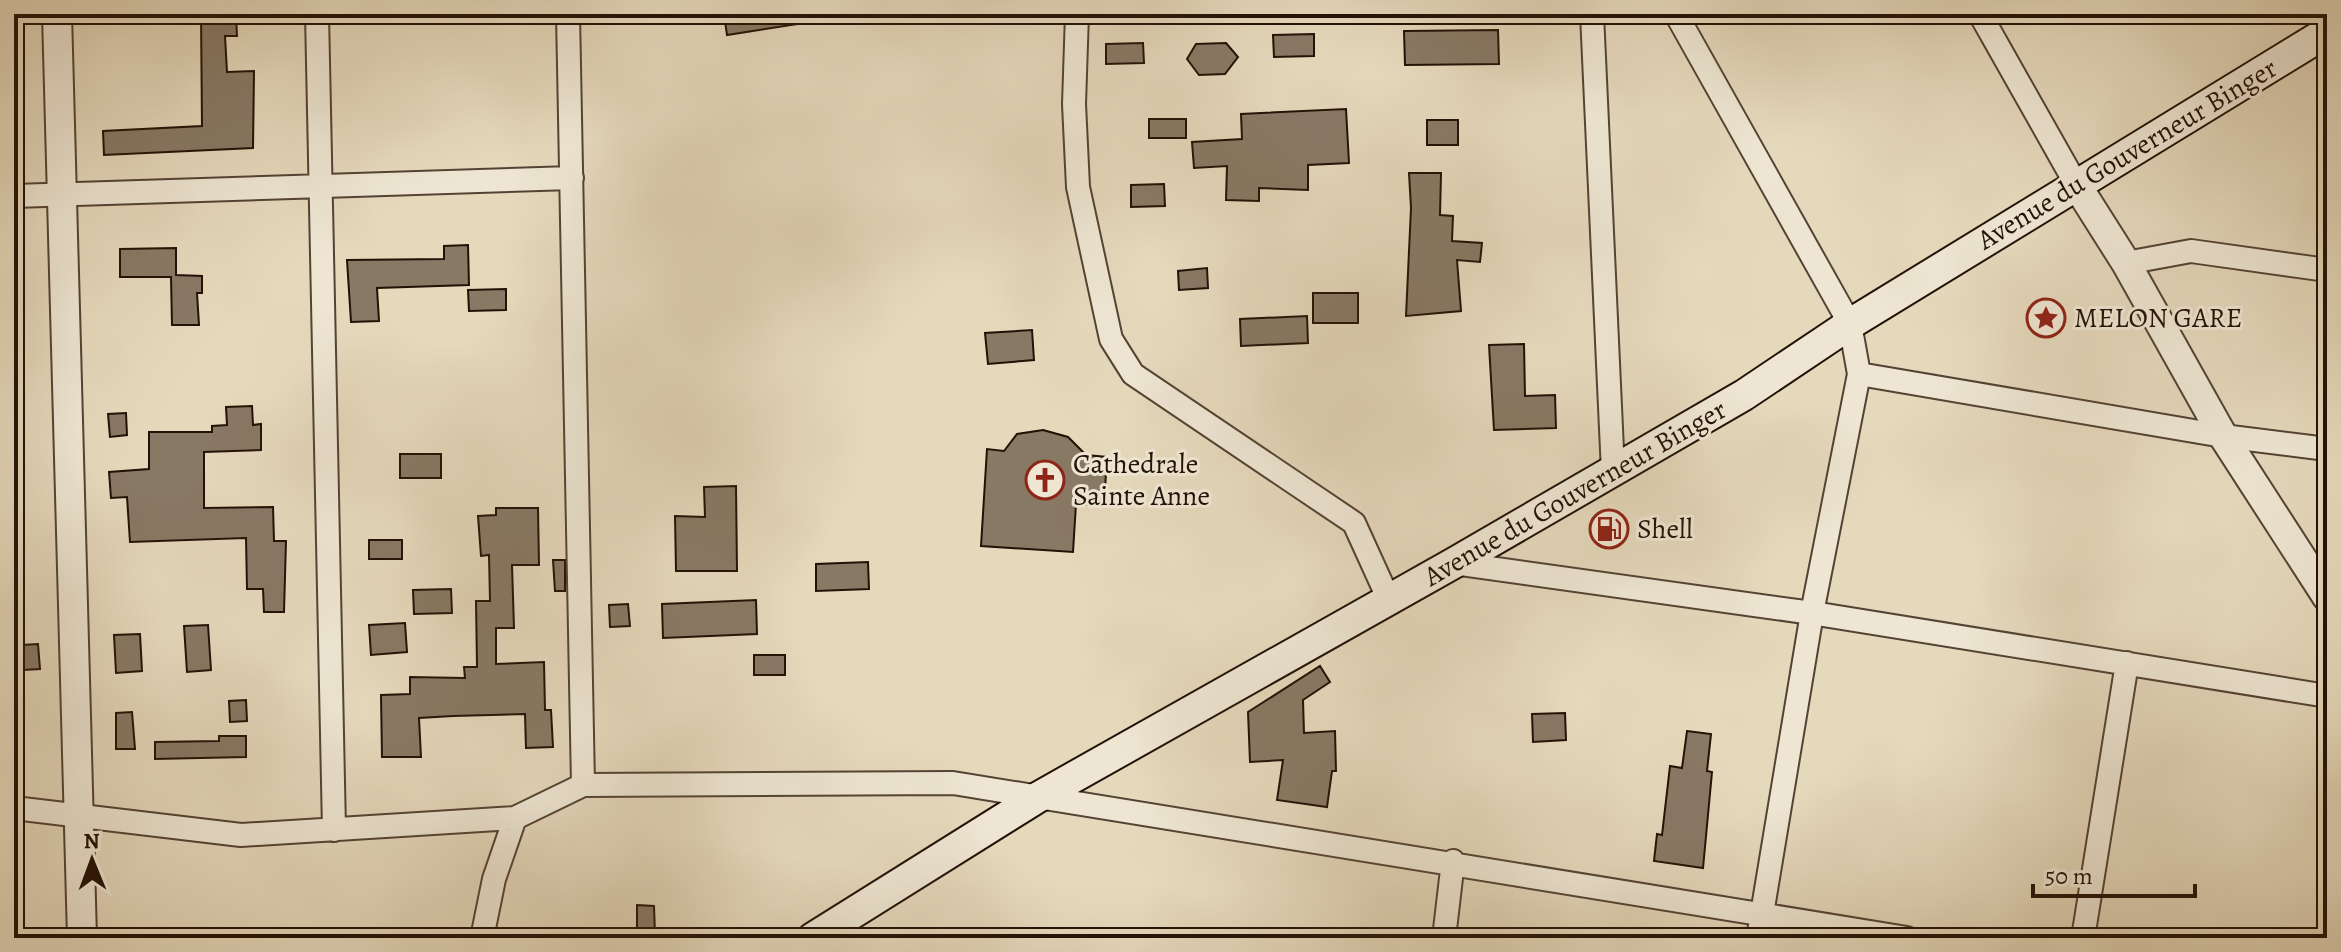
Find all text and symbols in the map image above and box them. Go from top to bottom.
street label: Avenue du Gouverneur Binger [1969,49,2284,259]
place icon: MELON GARE [2025,297,2067,339]
place label: MELON GARE [2074,299,2242,337]
street label: Avenue du Gouverneur Binger [1416,391,1733,596]
place label: Cathedrale Sainte Anne [1073,445,1210,515]
church icon: Cathedrale Sainte Anne [1024,459,1066,501]
fuel station icon: Shell [1588,508,1630,550]
place label: Shell [1637,510,1693,548]
north arrow [52,820,132,900]
text: N [83,826,100,856]
scale bar [2033,848,2195,898]
text: 50 m [2045,860,2093,892]

